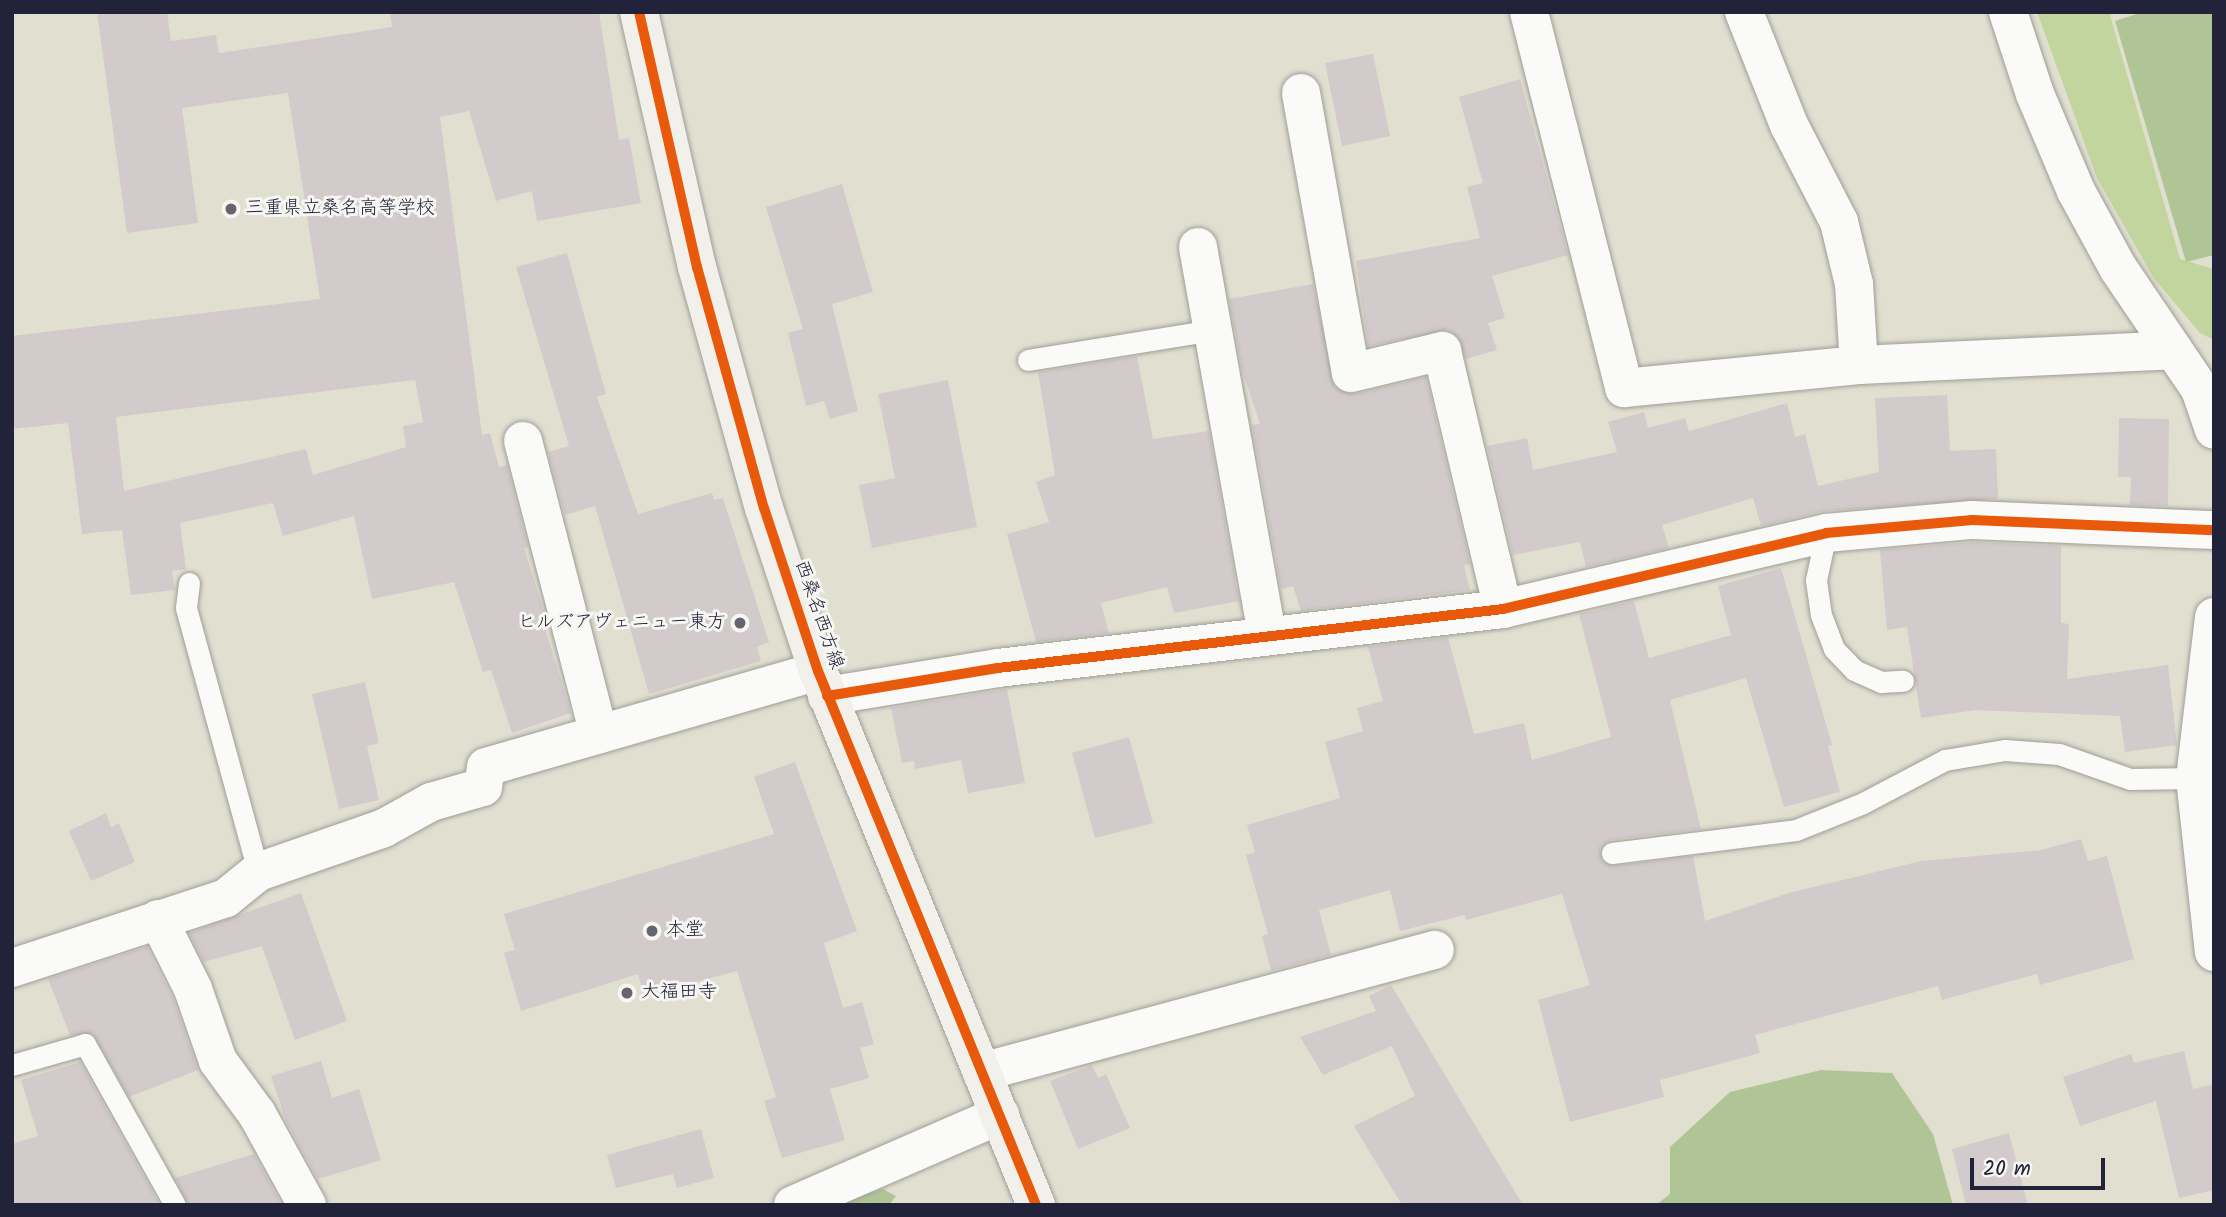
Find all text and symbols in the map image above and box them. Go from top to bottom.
place label: 三重県立桑名高等学校 [245,198,435,220]
marker: 三重県立桑名高等学校 [223,201,239,217]
street label: 西桑名西方線 [789,557,847,673]
place label: ヒルズアヴェニュー東方 [517,612,726,634]
marker: ヒルズアヴェニュー東方 [732,615,748,631]
place label: 本堂 [666,920,704,942]
marker: 本堂 [644,923,660,939]
place label: 大福田寺 [641,982,717,1004]
marker: 大福田寺 [619,985,635,1001]
scale bar [1974,1144,2109,1188]
text: 20 m [1983,1153,2031,1186]

